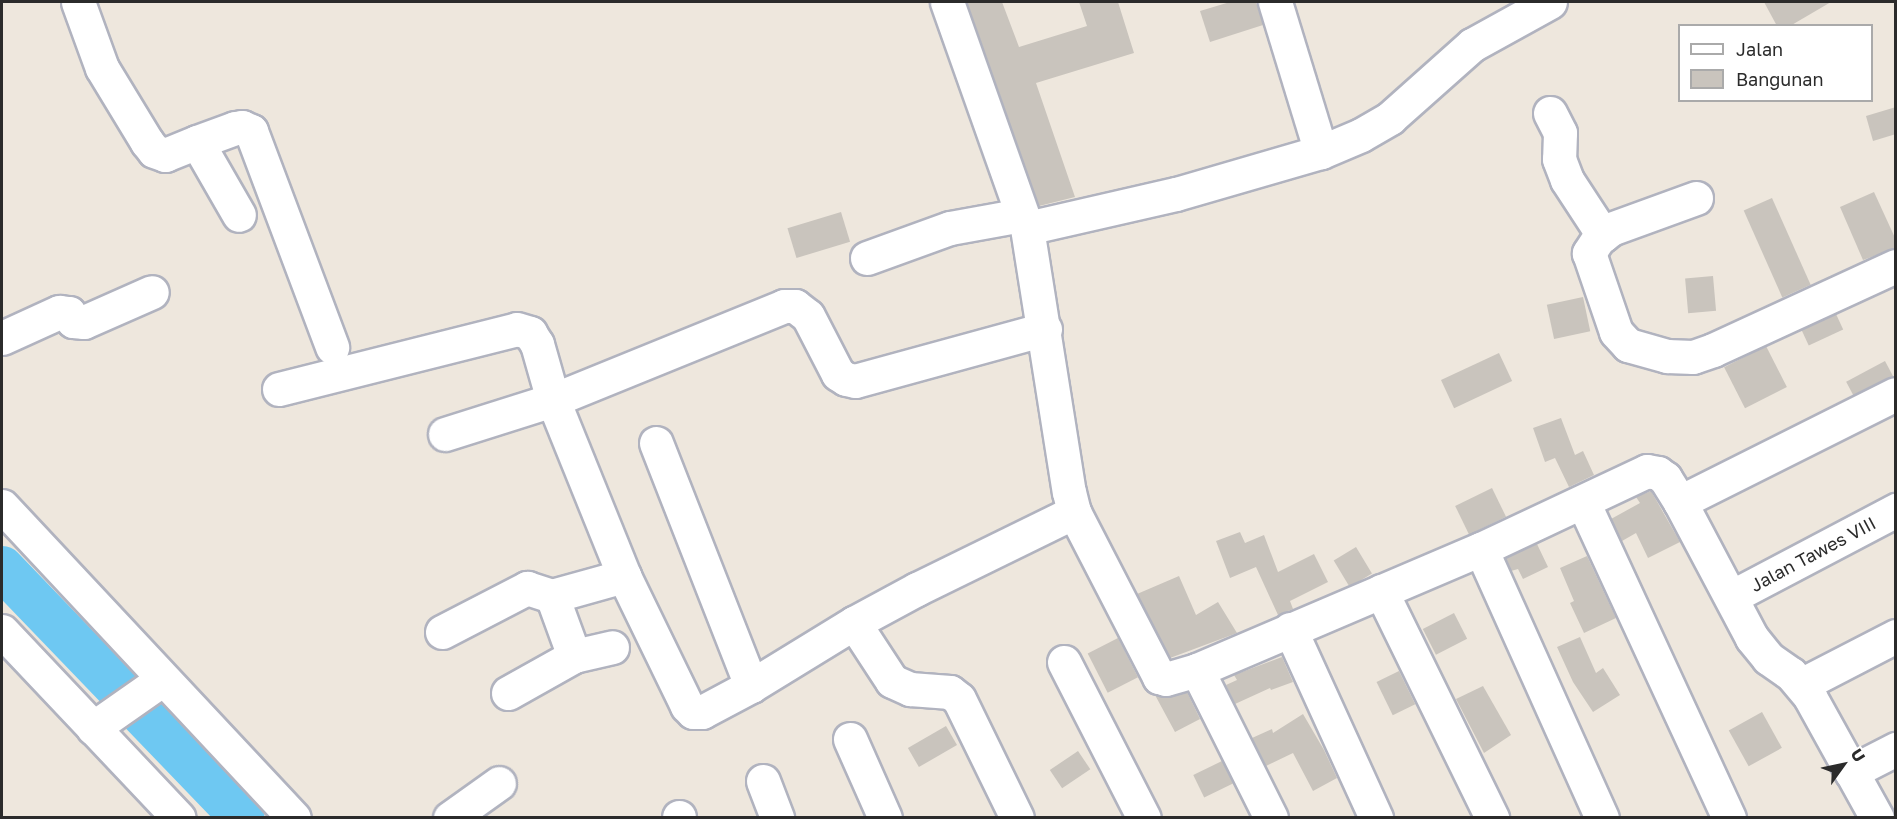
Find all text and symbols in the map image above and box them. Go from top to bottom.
legend [1678,24,1873,102]
text: Jalan [1736,38,1783,60]
text: Bangunan [1736,68,1824,90]
street label: Jalan Tawes VIII [1747,512,1879,596]
north arrow [1813,735,1873,795]
text: U [1847,745,1870,766]

